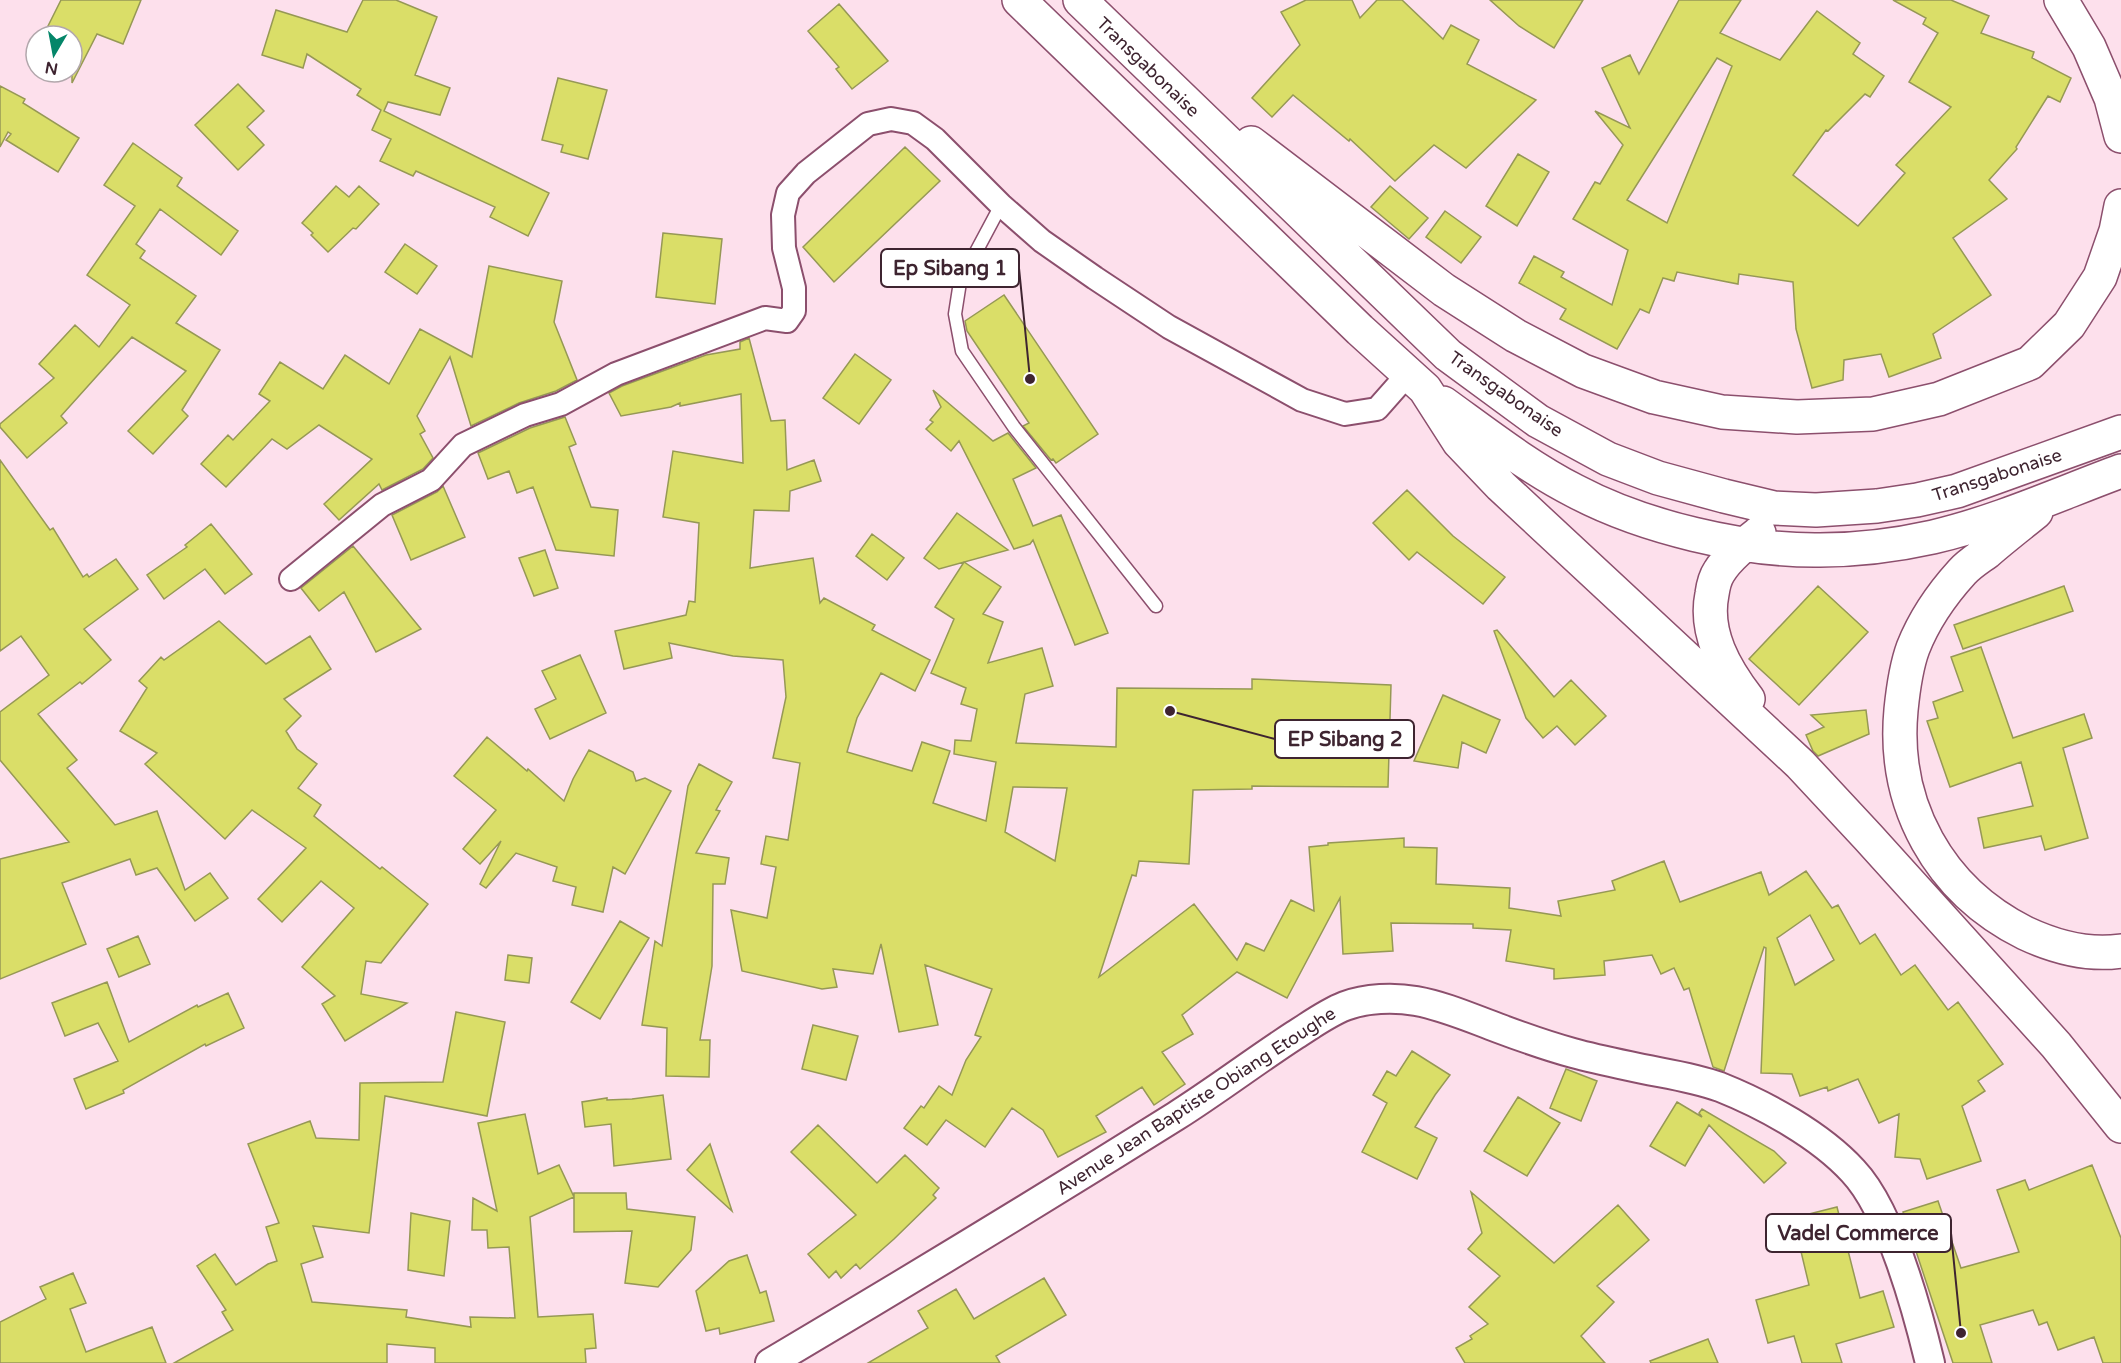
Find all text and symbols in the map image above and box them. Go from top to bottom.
street label: Transgabonaise [1092,12,1204,122]
north arrow [24,24,84,84]
text: N [44,57,60,79]
callout: Ep Sibang 1 [881,249,1019,287]
text: Ep Sibang 1 [893,257,1007,281]
street label: Transgabonaise [1445,346,1567,442]
street label: Transgabonaise [1930,444,2064,506]
callout: EP Sibang 2 [1275,720,1414,758]
text: EP Sibang 2 [1288,728,1402,752]
street label: Avenue Jean Baptiste Obiang Etoughe [1052,1002,1340,1200]
callout: Vadel Commerce [1766,1214,1951,1252]
text: Vadel Commerce [1777,1222,1939,1246]

